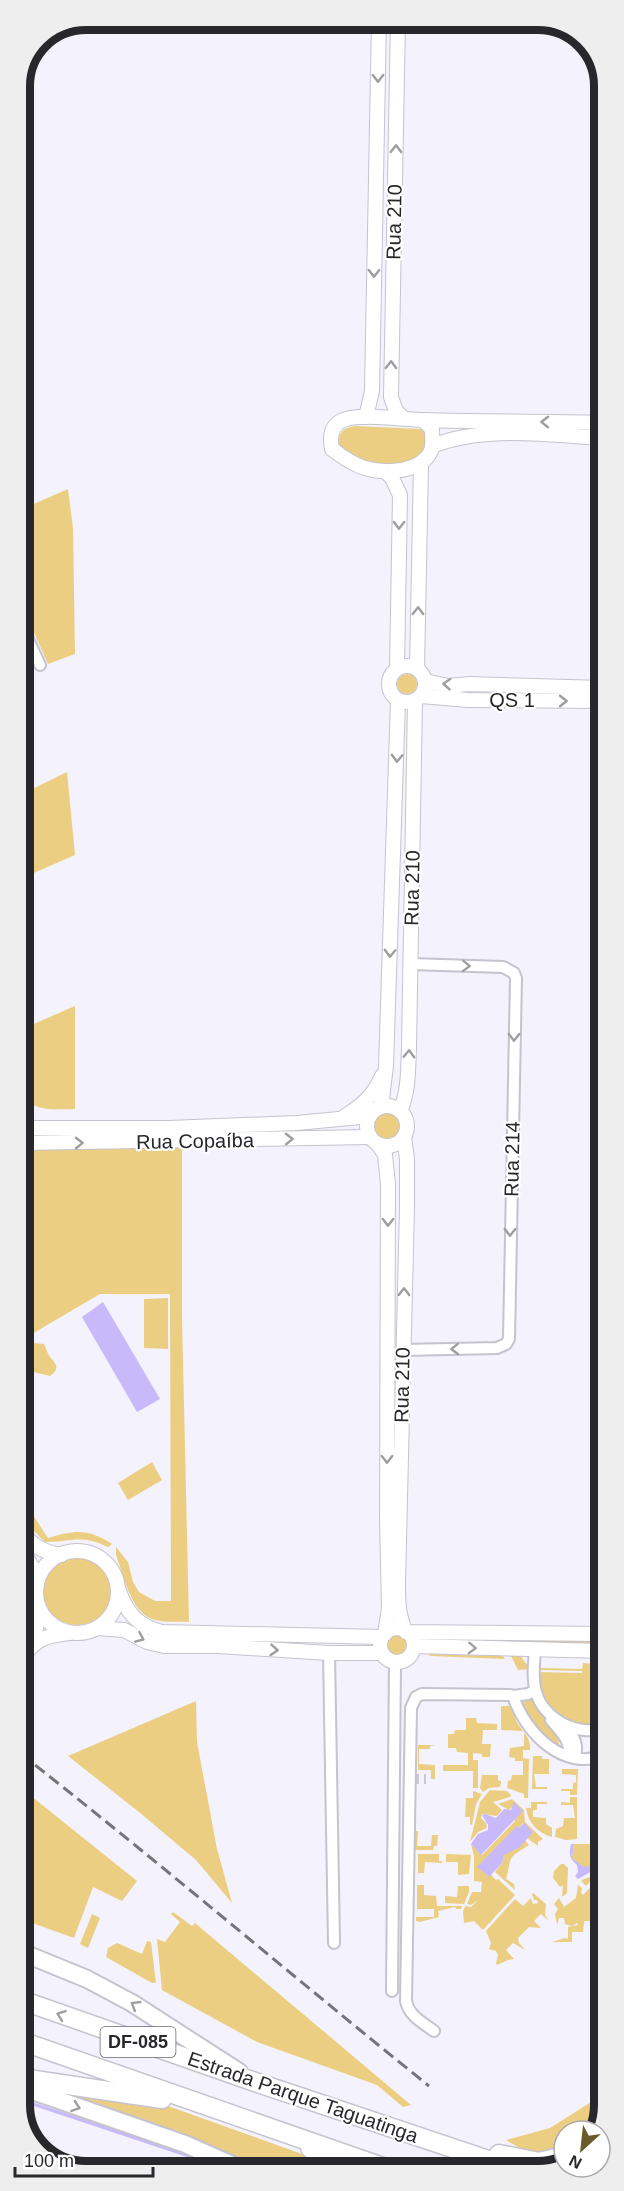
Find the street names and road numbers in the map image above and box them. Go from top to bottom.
street label: Rua 210 [382,184,406,260]
street label: QS 1 [489,689,535,711]
street label: Rua 210 [400,850,424,926]
street label: Rua 214 [500,1121,524,1197]
street label: Rua Copaíba [136,1129,255,1153]
street label: Rua 210 [390,1347,414,1423]
road number: DF-085 [100,2027,176,2057]
street label: Estrada Parque Taguatinga [185,2047,422,2147]

